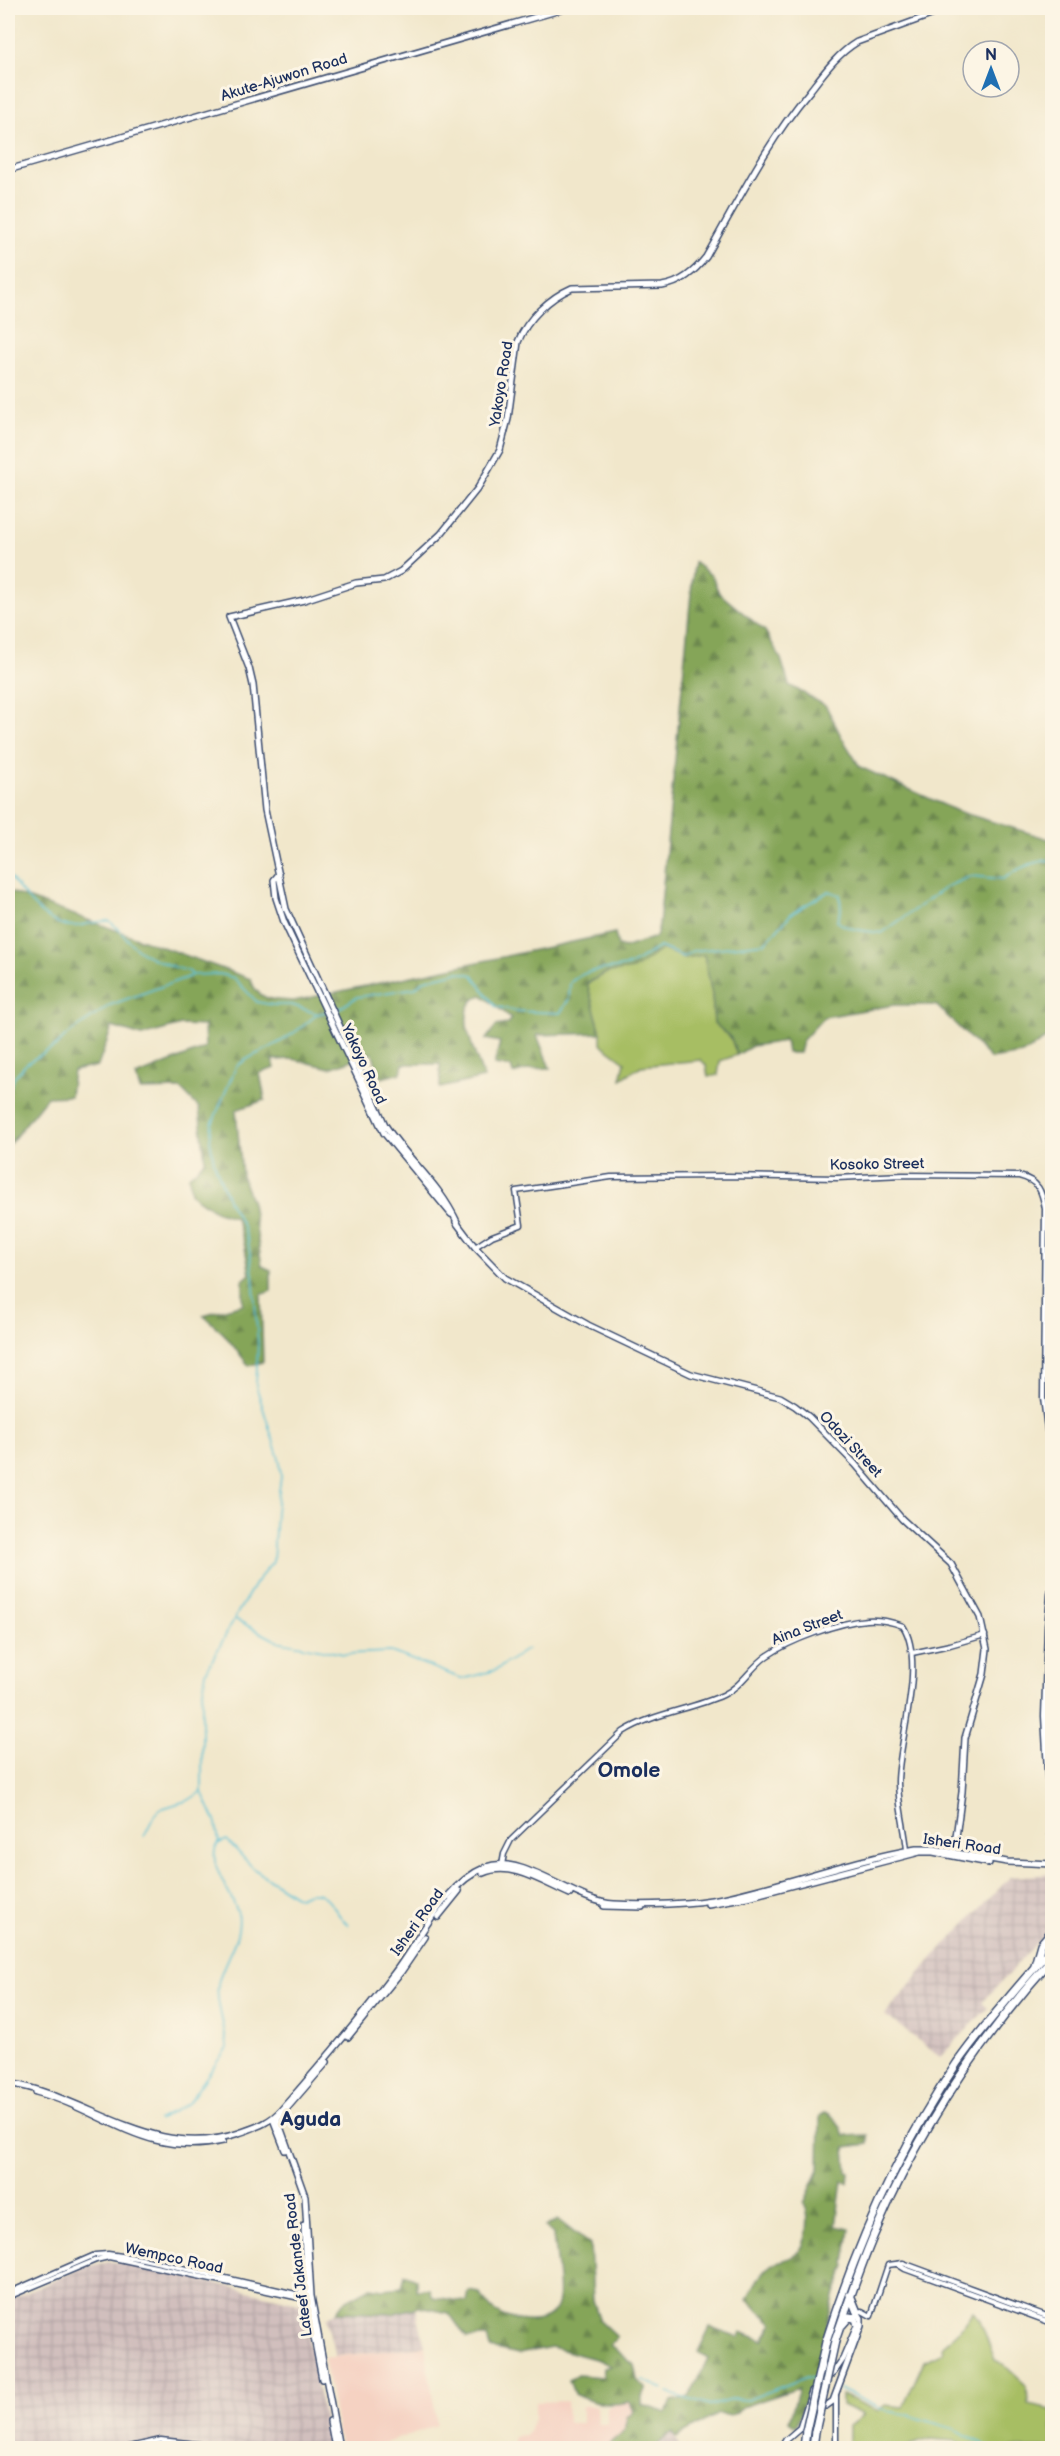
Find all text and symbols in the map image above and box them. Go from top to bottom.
north arrow [961,39,1021,99]
text: N [985,46,997,65]
street label: Akute-Ajuwon Road [218,49,350,106]
street label: Yakoyo Road [485,340,518,429]
street label: Yakoyo Road [336,1020,390,1107]
street label: Kosoko Street [830,1154,925,1175]
street label: Odozi Street [815,1407,886,1482]
street label: Aina Street [769,1605,846,1650]
district label: Omole [598,1758,660,1783]
street label: Isheri Road [922,1830,1002,1859]
street label: Isheri Road [387,1885,448,1960]
district label: Aguda [280,2107,341,2132]
street label: Lateef Jakande Road [280,2192,317,2338]
street label: Wempco Road [123,2239,225,2278]

